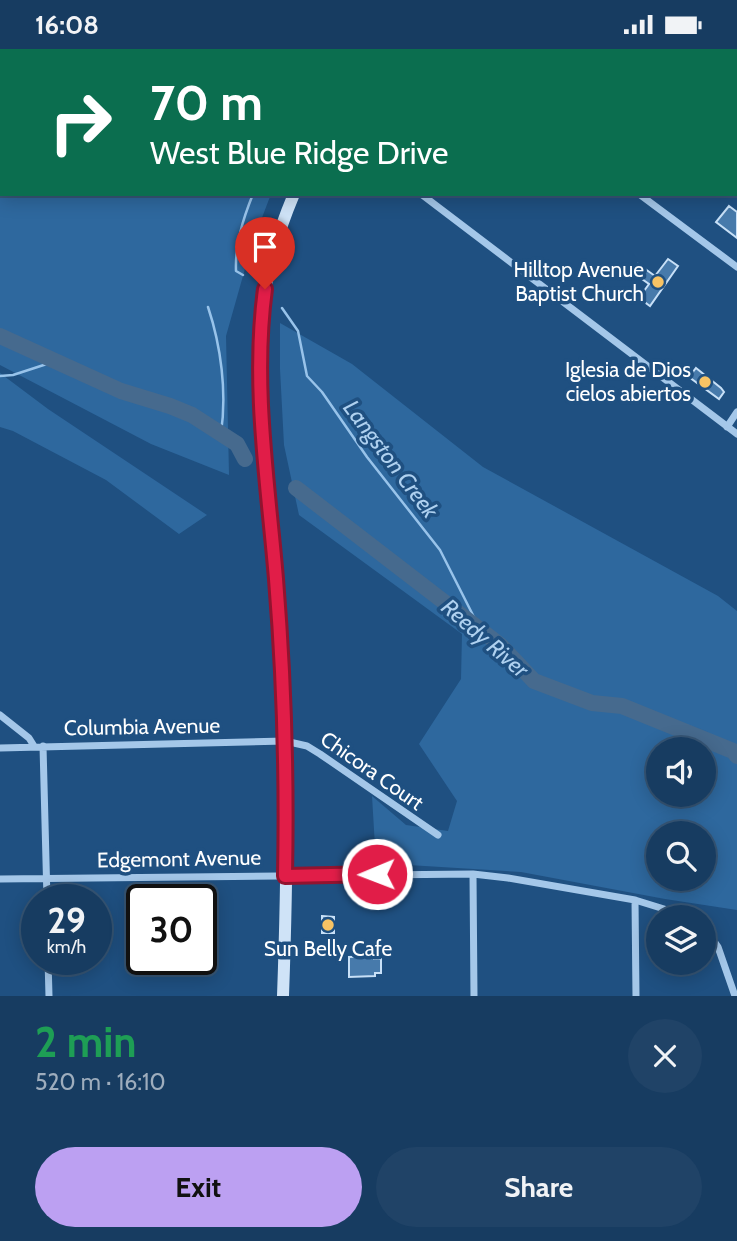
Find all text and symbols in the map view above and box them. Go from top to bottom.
text: 16:08 [35,9,99,41]
text: 70 m [150,73,263,132]
icon: right [35,77,126,168]
text: West Blue Ridge Drive [150,133,448,172]
pin [235,217,295,289]
icon: arrive [246,228,284,266]
place label: Hilltop Avenue Baptist Church [514,257,644,306]
marker: Hilltop Avenue Baptist Church [650,274,666,290]
place label: Iglesia de Dios cielos abiertos [565,357,691,406]
marker: Iglesia de Dios cielos abiertos [697,374,713,390]
water label: Langston Creek [338,394,445,524]
water label: Reedy River [436,593,535,684]
street label: Columbia Avenue [64,713,220,740]
street label: Chicora Court [316,726,429,815]
map controls [646,737,716,975]
button: sound [646,737,716,807]
button: search [646,821,716,891]
position arrow [340,837,414,911]
street label: Edgemont Avenue [97,845,261,872]
speed limit sign: 30 [126,884,217,975]
text: 29 [47,899,86,942]
button: layers [646,905,716,975]
marker: Sun Belly Cafe [320,917,336,933]
text: km/h [47,936,86,958]
place label: Sun Belly Cafe [264,936,392,961]
text: 2 min [35,1016,136,1068]
button: close [628,1019,702,1093]
text: 520 m · 16:10 [35,1068,166,1096]
button: Exit [35,1147,362,1227]
button: Share [376,1147,702,1227]

